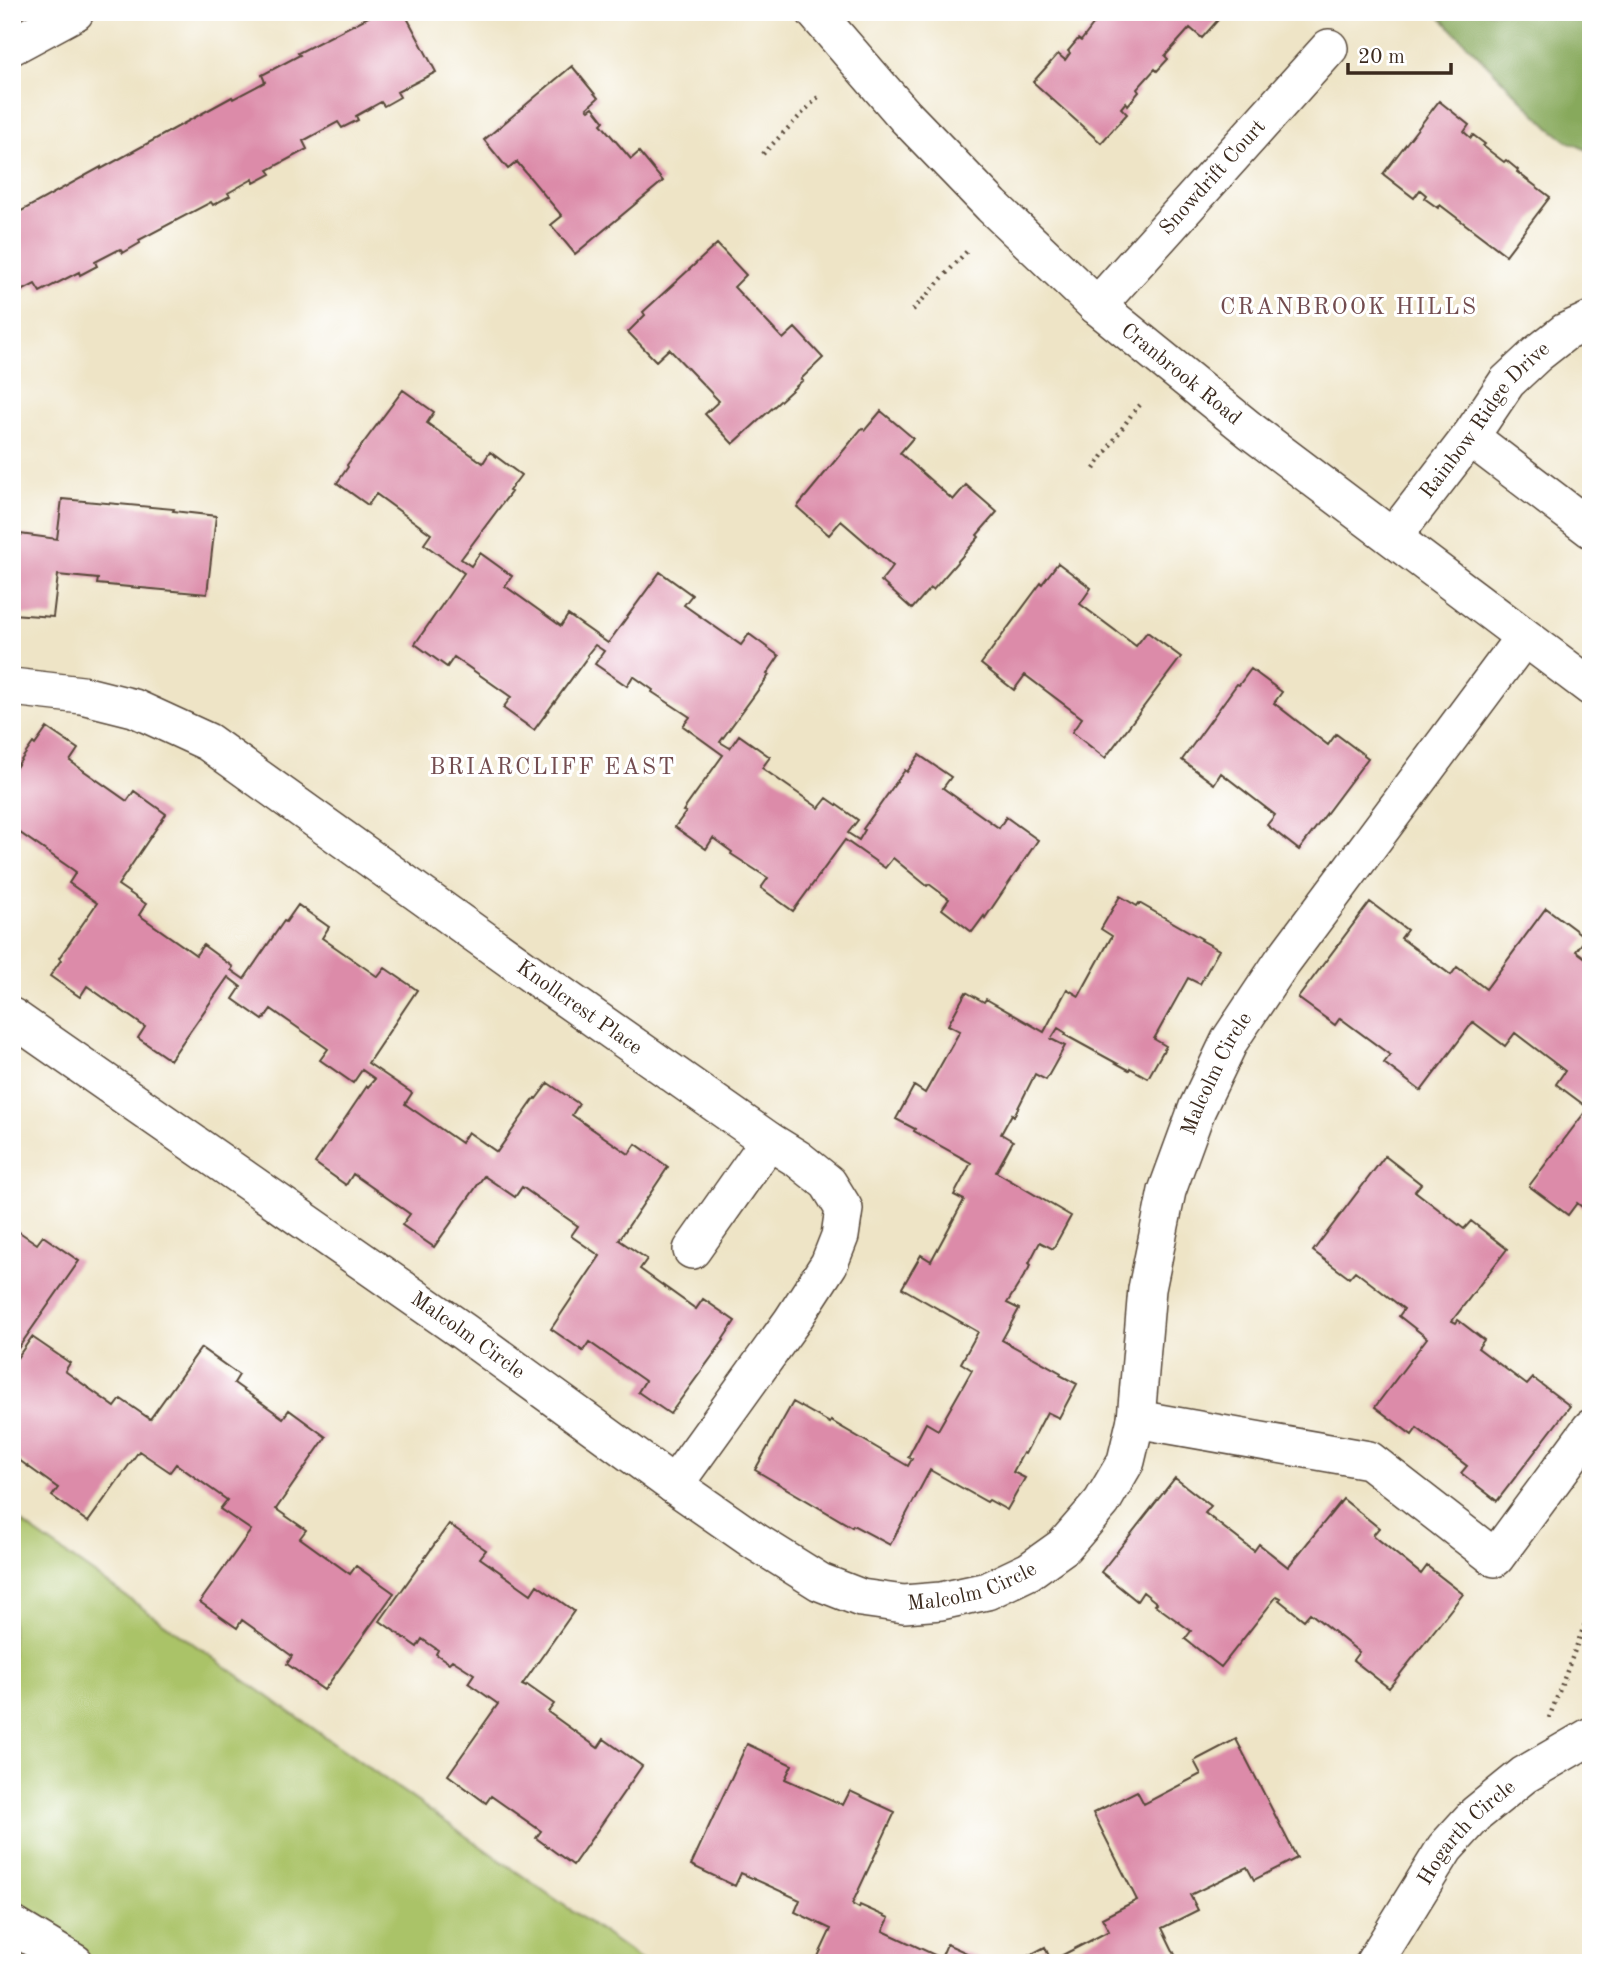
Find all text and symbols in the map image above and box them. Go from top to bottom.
scale bar [1348,32,1451,76]
text: 20 m [1358,47,1405,68]
street label: Snowdrift Court [1156,116,1270,239]
district label: CRANBROOK HILLS [1220,296,1478,319]
street label: Cranbrook Road [1117,319,1245,429]
street label: Rainbow Ridge Drive [1416,338,1554,502]
district label: BRIARCLIFF EAST [430,756,676,779]
street label: Knollcrest Place [513,956,646,1059]
street label: Malcolm Circle [1178,1009,1256,1138]
street label: Malcolm Circle [407,1288,529,1383]
street label: Malcolm Circle [906,1558,1041,1614]
street label: Hogarth Circle [1414,1776,1519,1889]

